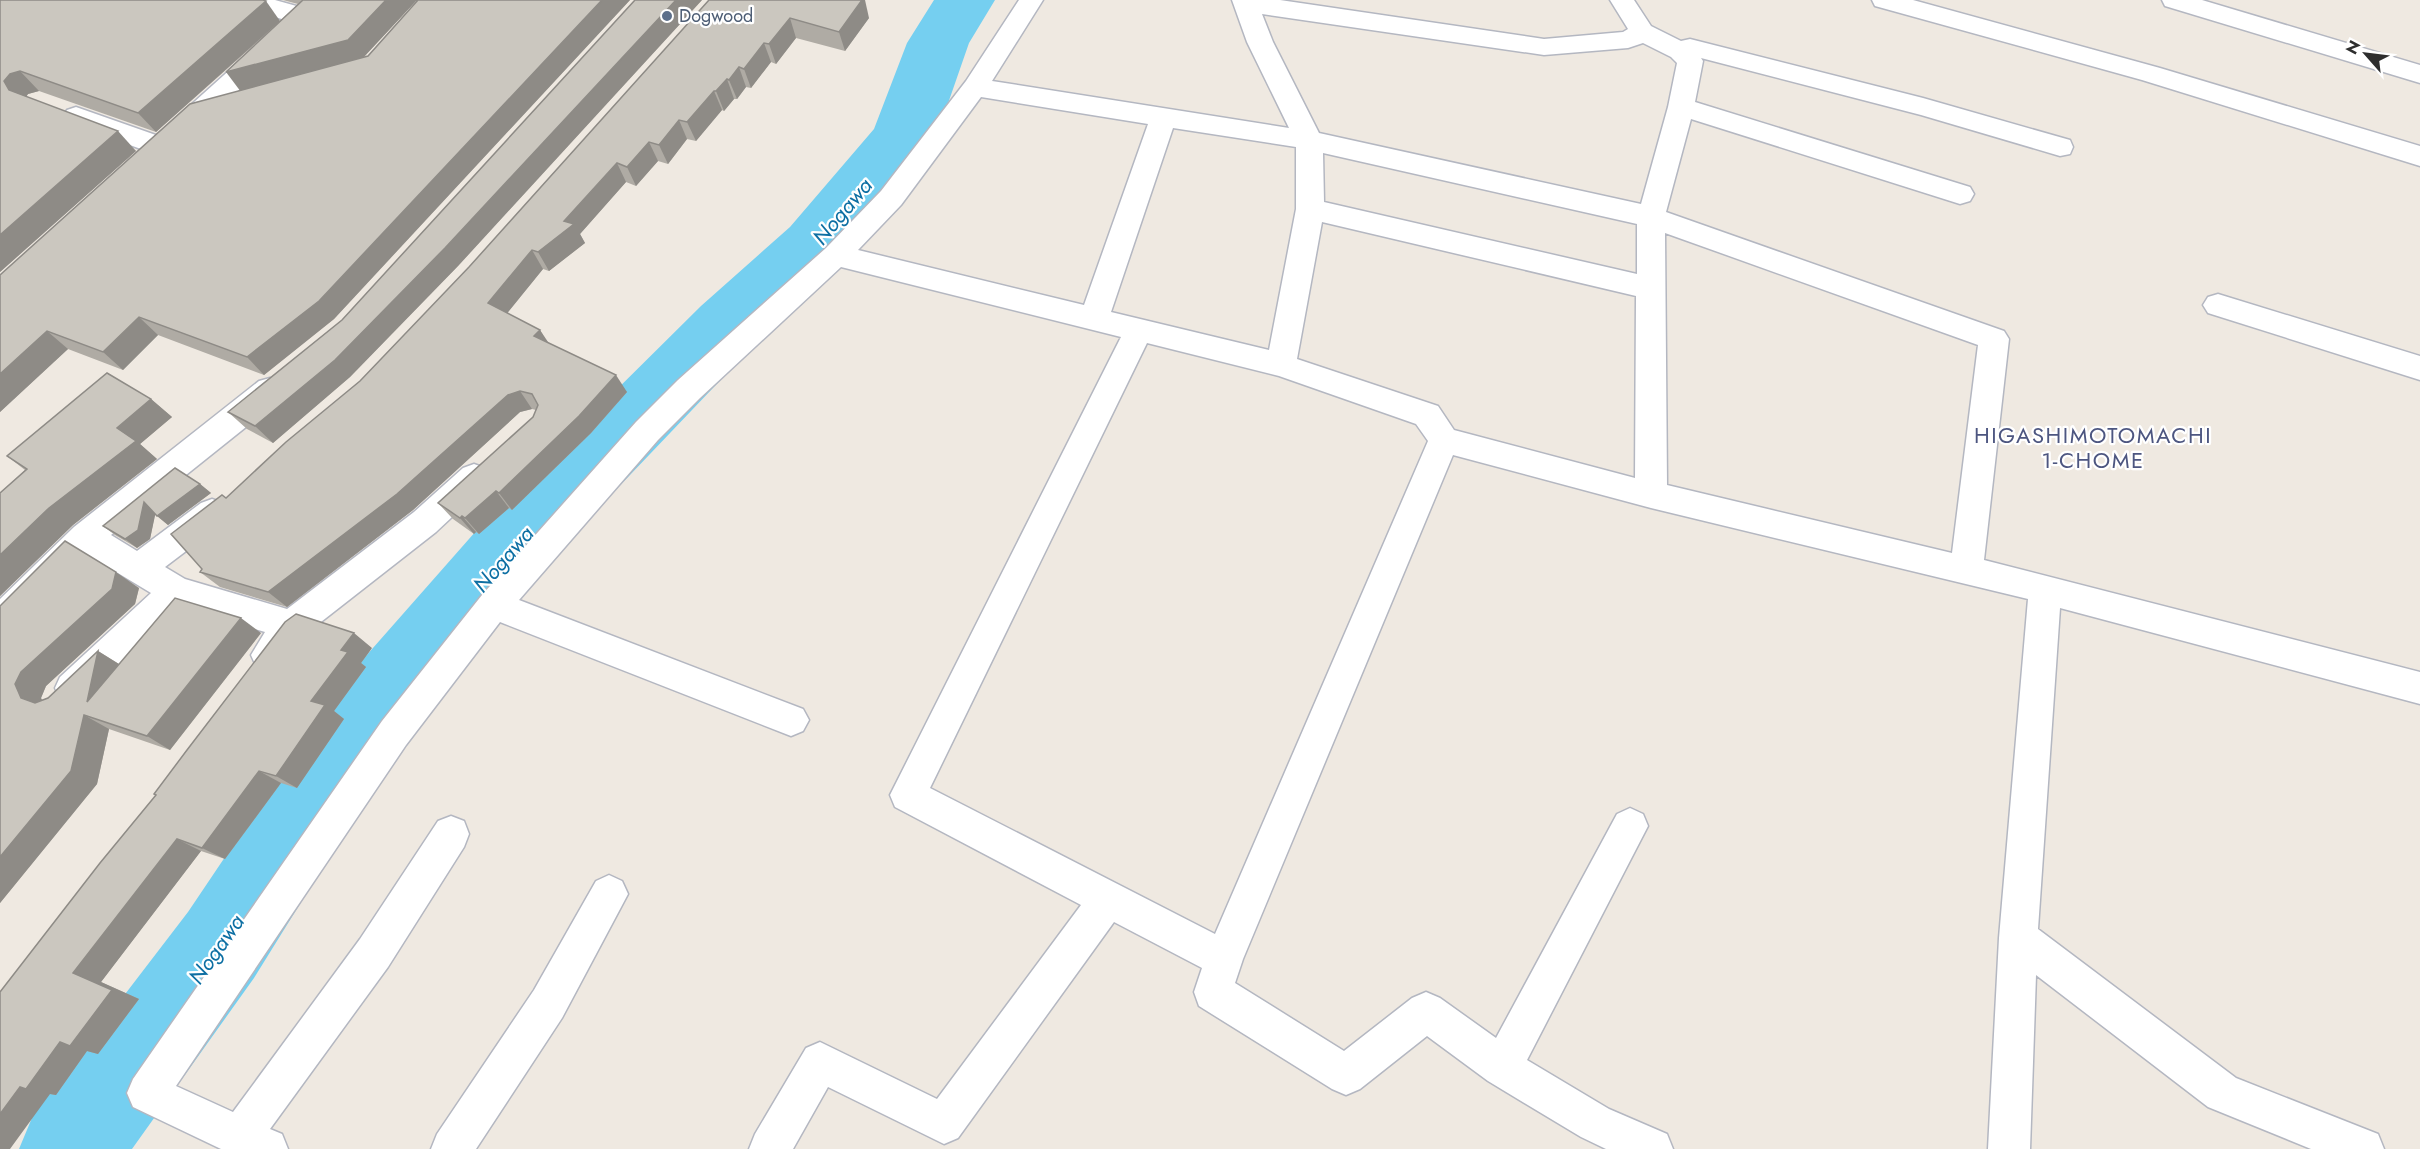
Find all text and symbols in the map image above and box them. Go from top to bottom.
place label: Dogwood [679,3,753,29]
marker: Dogwood [660,9,674,23]
north arrow [2336,24,2396,84]
text: N [2340,36,2366,58]
water label: Nogawa [804,170,880,252]
district label: HIGASHIMOTOMACHI 1-CHOME [1974,419,2212,476]
water label: Nogawa [465,519,541,599]
water label: Nogawa [180,907,252,991]

